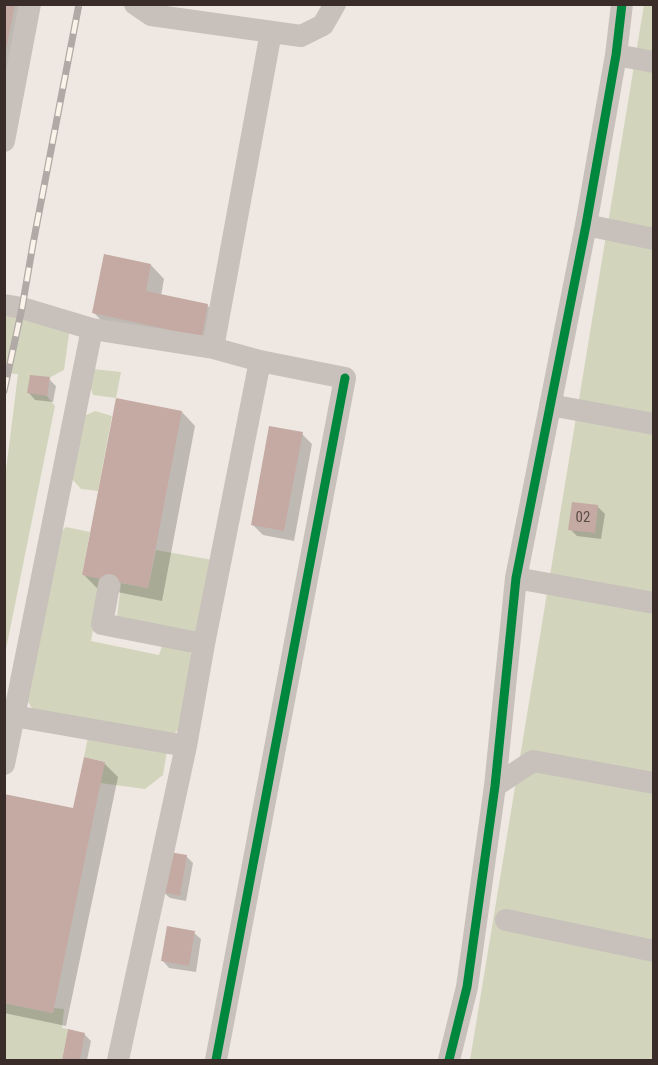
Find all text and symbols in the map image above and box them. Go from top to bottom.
house number: 02 [576,509,590,527]

